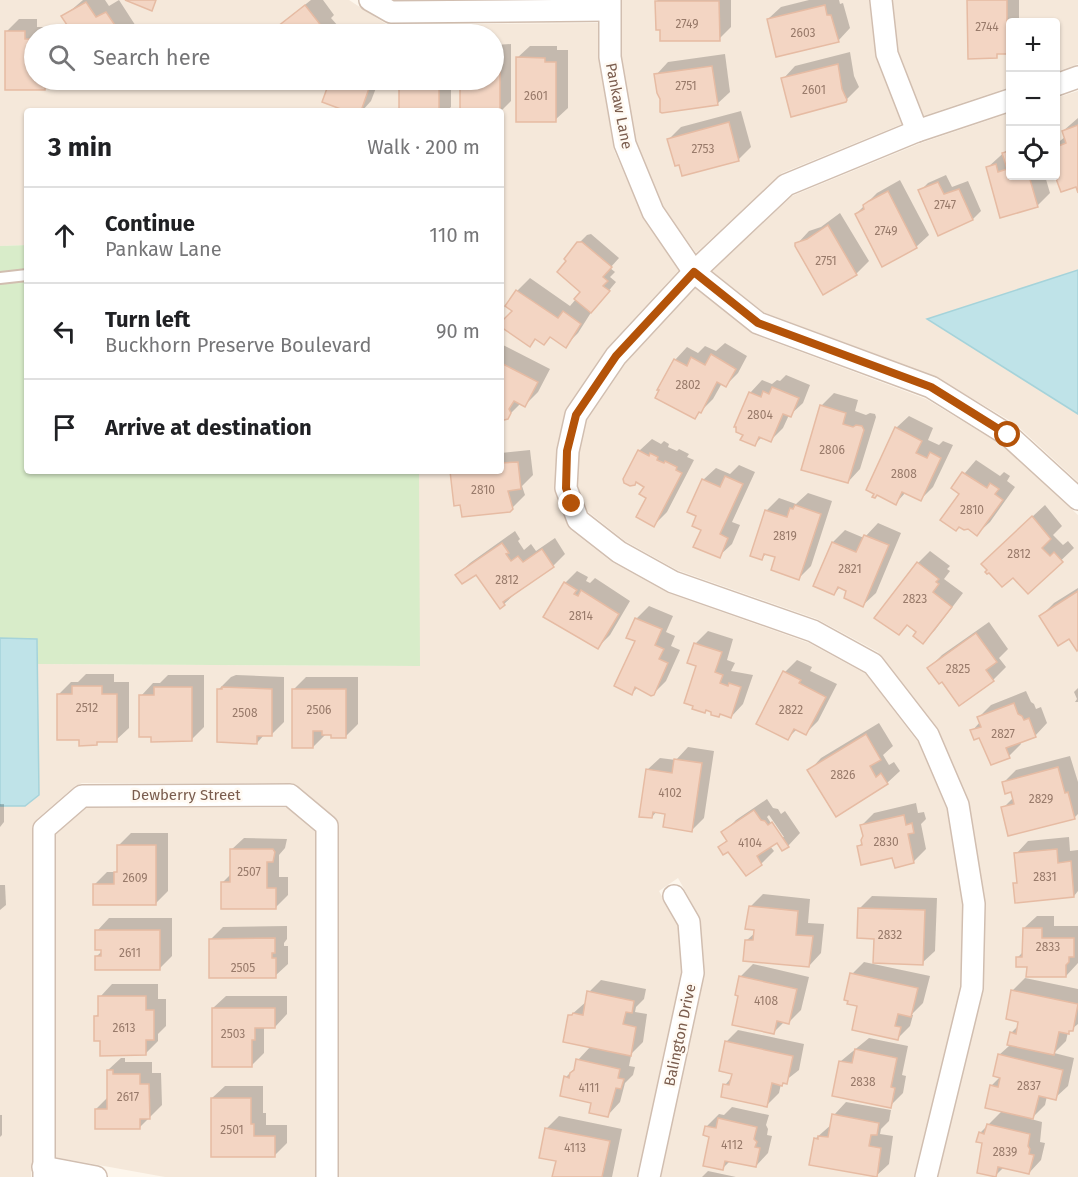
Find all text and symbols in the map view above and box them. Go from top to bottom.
house number: 2749 [675,17,699,31]
map controls [1006,18,1060,180]
button: + [1006,18,1060,72]
house number: 2744 [975,20,999,34]
search box [24,24,504,90]
house number: 2603 [791,26,815,40]
icon: search [45,41,78,74]
text: Search here [93,44,211,71]
street label: Pankaw Lane [602,61,636,151]
button: − [1006,72,1060,126]
house number: 2751 [675,79,697,93]
house number: 2601 [802,83,826,97]
house number: 2601 [524,89,548,103]
button: locate [1006,126,1060,180]
text: 3 min [48,132,112,163]
text: Walk · 200 m [367,135,480,159]
house number: 2753 [692,142,714,156]
house number: 2747 [934,198,956,212]
text: Continue [105,210,195,237]
icon: ahead [48,219,81,252]
text: 110 m [429,223,480,247]
house number: 2749 [874,224,898,238]
text: Pankaw Lane [105,237,222,261]
house number: 2751 [815,254,837,268]
text: Turn left [105,306,190,333]
icon: left [48,315,81,348]
text: 90 m [436,319,480,343]
text: Buckhorn Preserve Boulevard [105,333,371,357]
house number: 2802 [675,378,701,392]
house number: 2804 [747,408,773,422]
icon: arrive [48,411,81,444]
text: Arrive at destination [105,414,312,441]
route start [994,421,1020,447]
house number: 2806 [819,443,845,457]
house number: 2808 [891,467,917,481]
house number: 2810 [471,483,495,497]
route end [558,490,584,516]
house number: 2810 [960,503,984,517]
house number: 2819 [773,529,797,543]
house number: 2812 [1007,547,1031,561]
house number: 2821 [838,562,862,576]
house number: 2812 [495,573,519,587]
house number: 2823 [903,592,927,606]
house number: 2814 [569,609,593,623]
house number: 2825 [946,662,970,676]
house number: 2512 [76,701,98,715]
house number: 2506 [306,703,332,717]
house number: 2822 [779,703,803,717]
house number: 2508 [232,706,258,720]
house number: 2827 [991,727,1015,741]
house number: 2826 [831,768,855,782]
street label: Dewberry Street [131,786,241,804]
house number: 4102 [658,786,682,800]
house number: 2829 [1029,792,1053,806]
house number: 2830 [873,835,899,849]
house number: 4104 [738,836,763,850]
house number: 2507 [237,865,261,879]
house number: 2831 [1033,870,1057,884]
house number: 2609 [122,871,148,885]
house number: 2832 [878,928,902,942]
house number: 2833 [1036,940,1060,954]
house number: 2611 [119,946,141,960]
house number: 2505 [231,961,255,975]
street label: Balington Drive [660,982,700,1088]
house number: 4108 [754,994,778,1008]
house number: 2613 [113,1021,135,1035]
house number: 2503 [221,1027,245,1041]
house number: 2838 [850,1075,876,1089]
house number: 2837 [1017,1079,1041,1093]
house number: 4111 [579,1081,599,1095]
house number: 2617 [117,1090,139,1104]
house number: 2501 [220,1123,244,1137]
house number: 4112 [721,1138,743,1152]
house number: 4113 [564,1141,586,1155]
house number: 2839 [993,1145,1017,1159]

